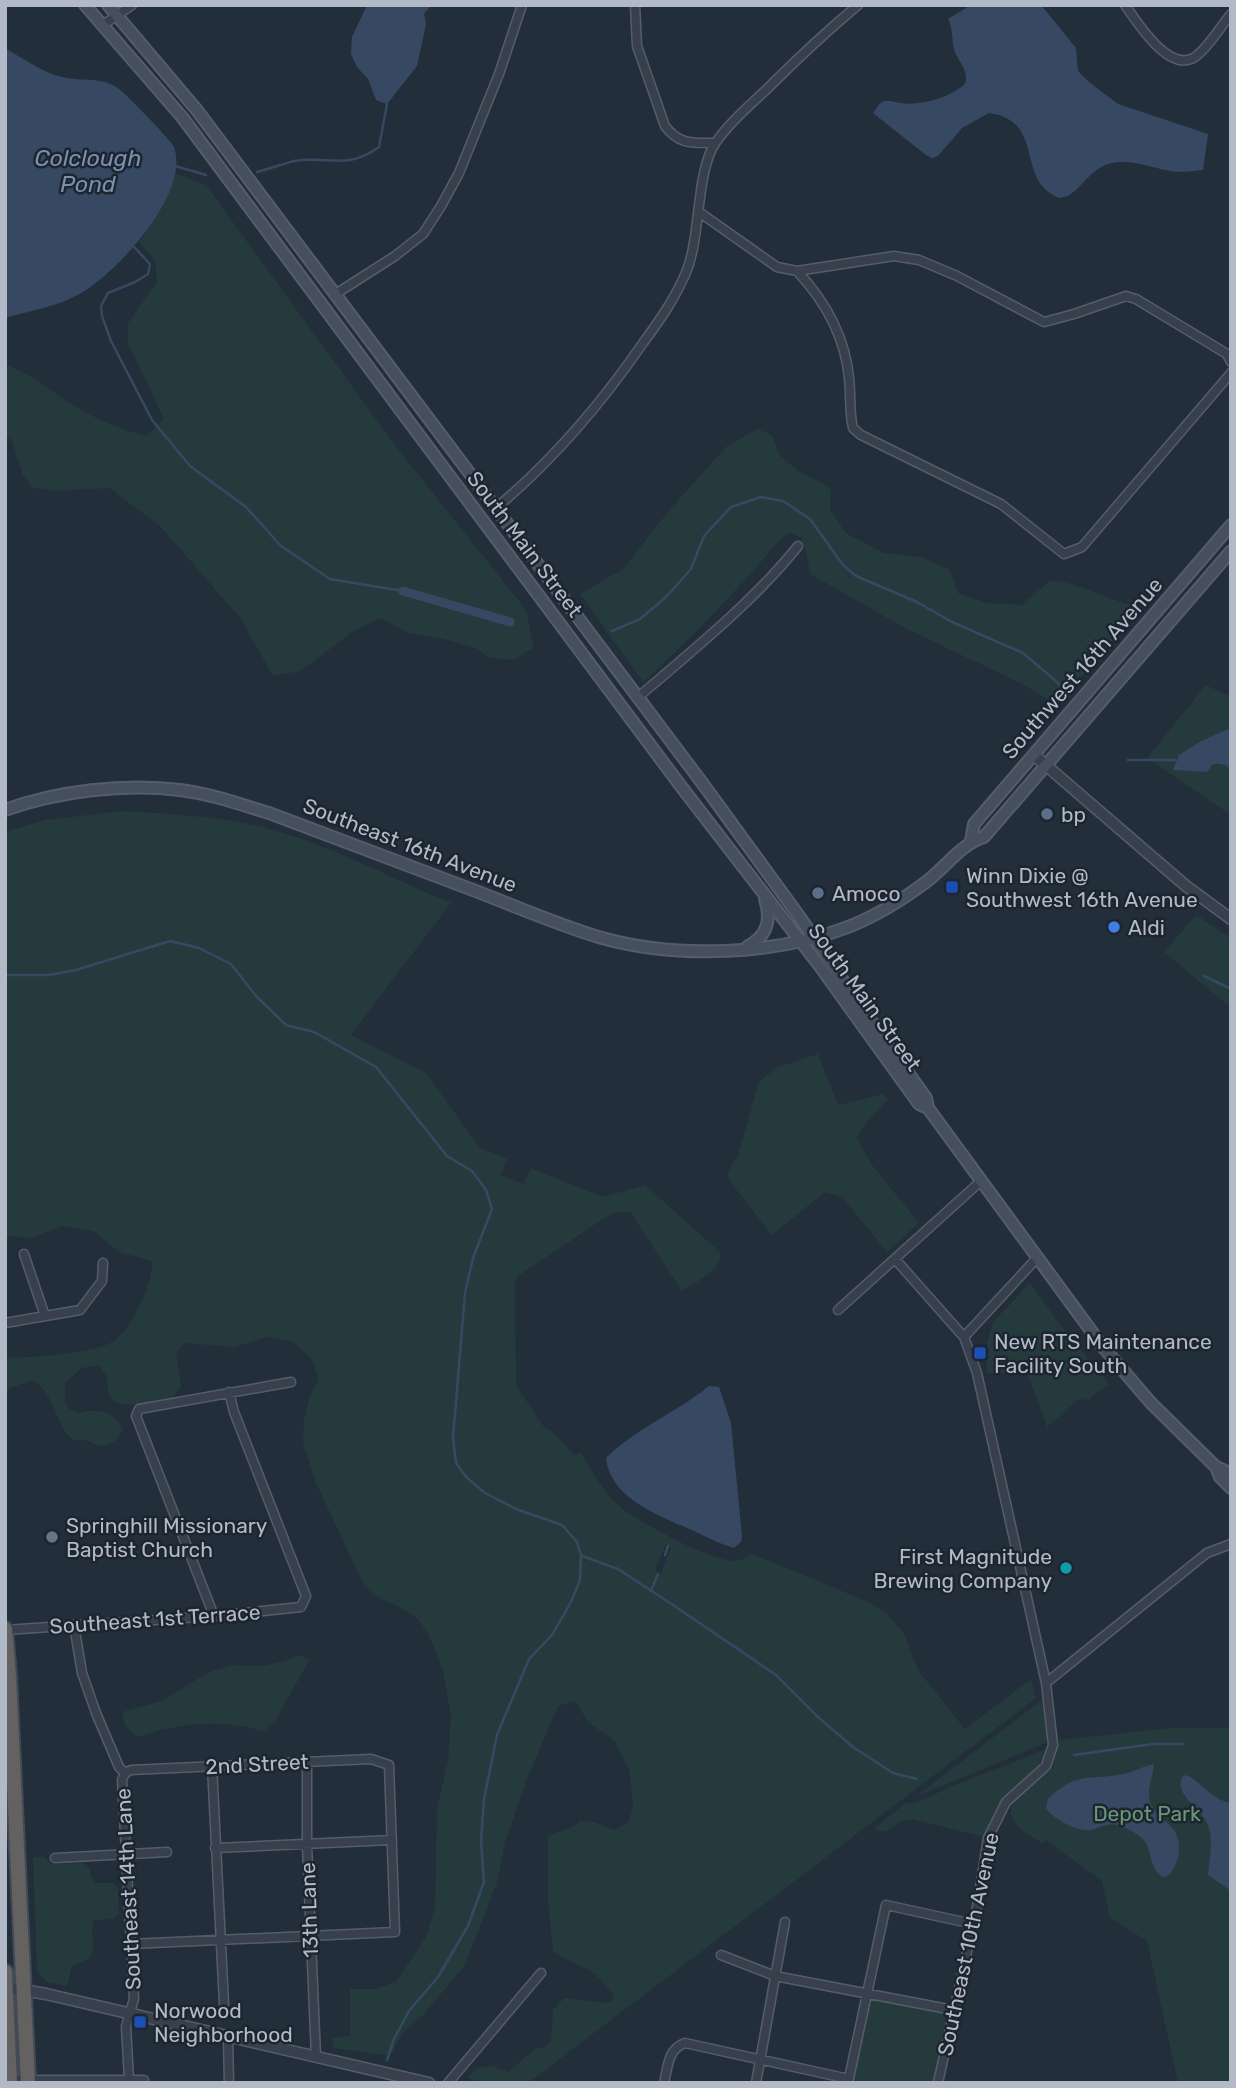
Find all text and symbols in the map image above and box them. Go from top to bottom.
water label: Colclough Pond [34,144,142,198]
street label: South Main Street [462,466,588,622]
street label: Southwest 16th Avenue [997,572,1167,764]
street label: Southeast 16th Avenue [300,793,520,897]
place label: bp [1061,802,1086,827]
marker: bp [1039,806,1055,822]
place label: Winn Dixie @ Southwest 16th Avenue [966,863,1198,912]
marker: Winn Dixie @ Southwest 16th Avenue [944,879,960,895]
place label: Amoco [832,881,900,906]
marker: Amoco [810,885,826,901]
place label: Aldi [1128,915,1165,940]
street label: South Main Street [803,919,927,1075]
marker: Aldi [1106,919,1122,935]
place label: New RTS Maintenance Facility South [994,1329,1212,1378]
marker: New RTS Maintenance Facility South [972,1345,988,1361]
place label: Springhill Missionary Baptist Church [66,1513,268,1562]
marker: Springhill Missionary Baptist Church [44,1529,60,1545]
place label: First Magnitude Brewing Company [874,1544,1052,1593]
marker: First Magnitude Brewing Company [1058,1560,1074,1576]
street label: Southeast 1st Terrace [49,1599,261,1639]
street label: 2nd Street [205,1749,309,1779]
street label: Southeast 14th Lane [110,1787,146,1991]
park label: Depot Park [1093,1801,1201,1826]
street label: Southeast 10th Avenue [932,1830,1004,2058]
street label: 13th Lane [295,1862,323,1958]
place label: Norwood Neighborhood [154,1998,293,2047]
marker: Norwood Neighborhood [132,2014,148,2030]

